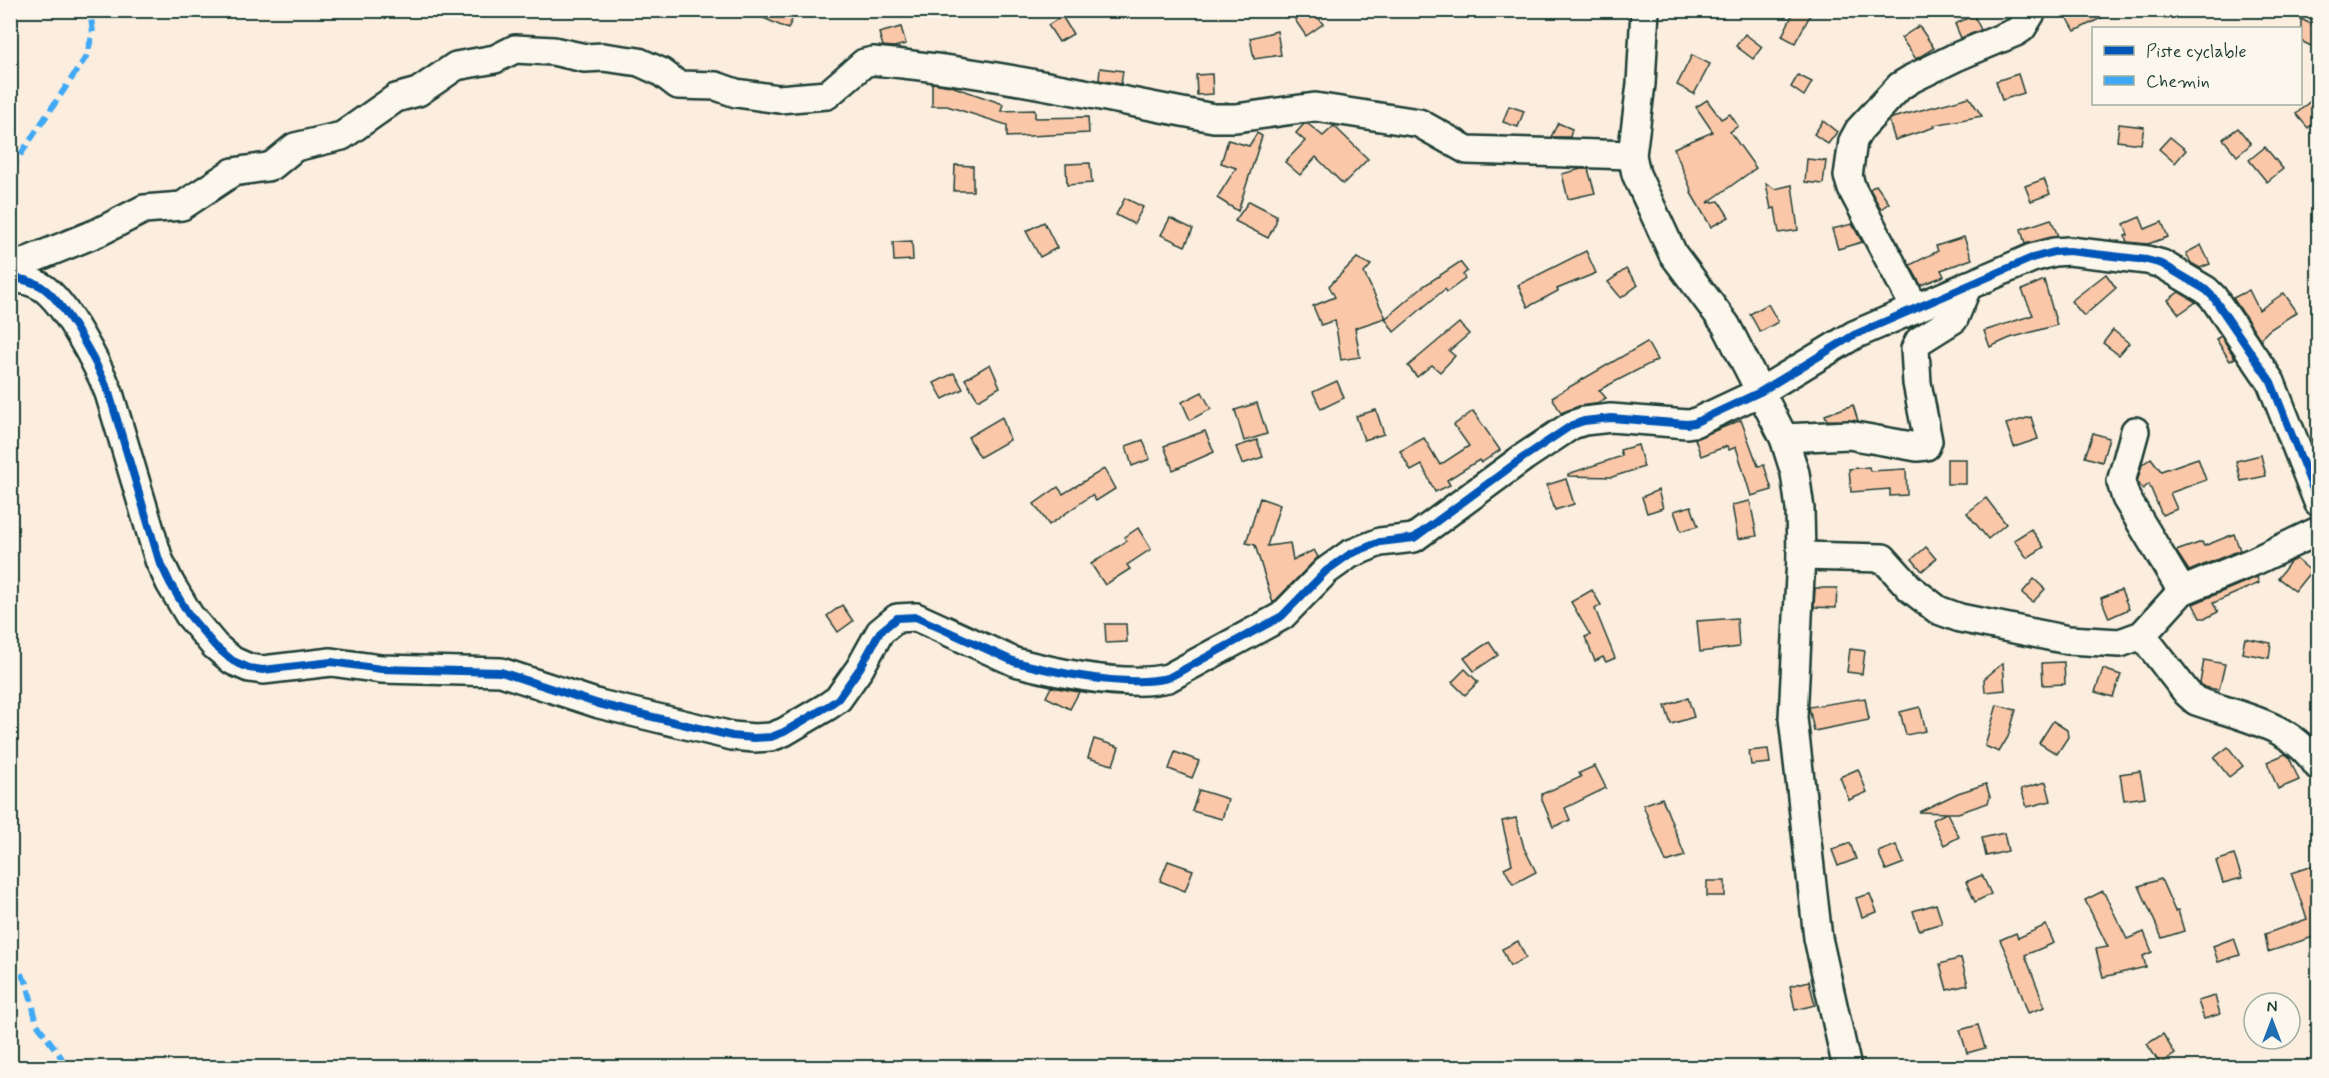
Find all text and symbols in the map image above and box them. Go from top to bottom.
legend [2092,27,2302,105]
text: Piste cyclable [2146,40,2247,64]
text: Chemin [2146,70,2210,94]
north arrow [2242,991,2302,1051]
text: N [2267,997,2277,1018]

